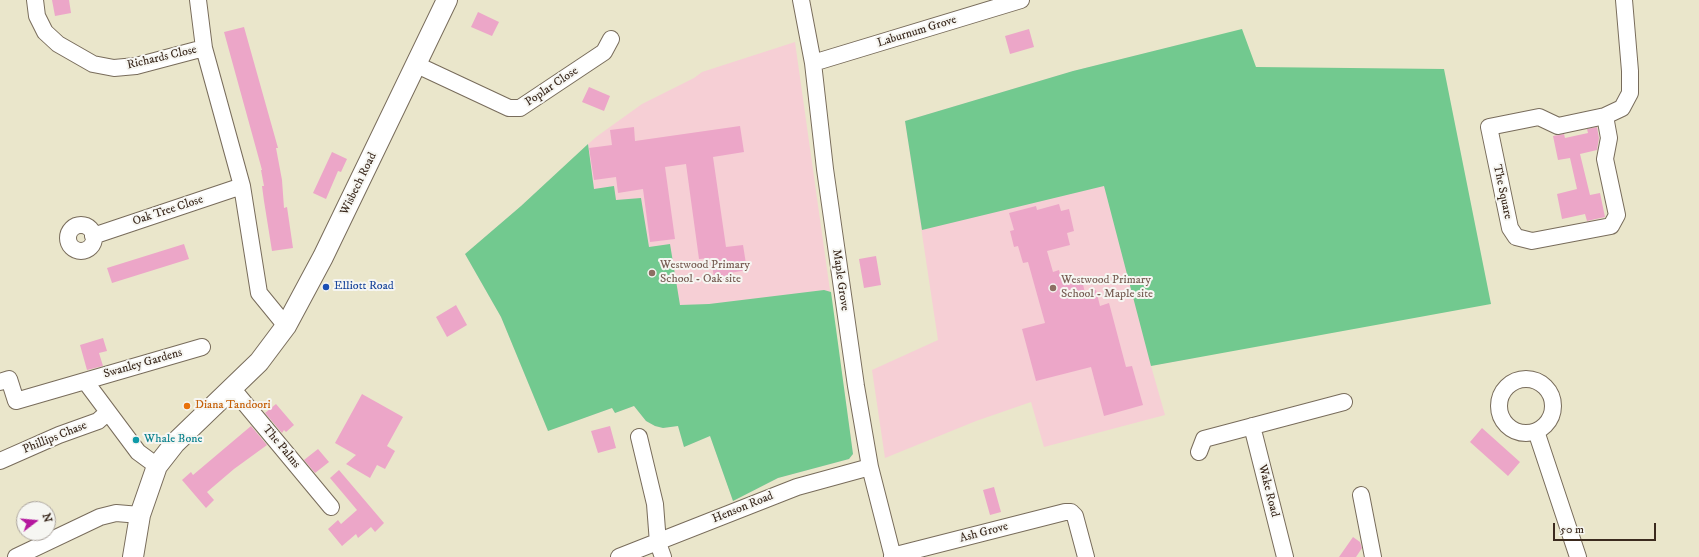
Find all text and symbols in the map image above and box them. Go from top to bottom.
street label: Laburnum Grove [876,13,958,51]
street label: Richards Close [126,43,198,73]
street label: Poplar Close [523,64,581,110]
street label: Wisbech Road [338,150,380,218]
street label: The Square [1489,163,1515,221]
street label: Oak Tree Close [131,193,205,229]
street label: Maple Grove [829,248,851,312]
place label: Westwood Primary School - Oak site [660,259,750,287]
marker: Westwood Primary School - Oak site [647,268,657,278]
place label: Westwood Primary School - Maple site [1061,274,1153,302]
place label: Elliott Road [334,280,394,294]
marker: Elliott Road [321,282,331,292]
marker: Westwood Primary School - Maple site [1048,283,1058,293]
street label: Swanley Gardens [102,346,184,382]
place label: Diana Tandoori [195,399,271,413]
marker: Diana Tandoori [182,401,192,411]
street label: Phillips Chase [21,419,89,457]
street label: The Palms [259,423,303,471]
place label: Whale Bone [144,433,202,447]
marker: Whale Bone [131,435,141,445]
street label: Wake Road [1255,463,1281,519]
street label: Henson Road [710,489,776,527]
north arrow [16,501,56,541]
text: N [39,512,55,524]
scale bar [1555,515,1658,541]
street label: Ash Grove [958,520,1010,546]
text: 50 m [1560,522,1584,537]

